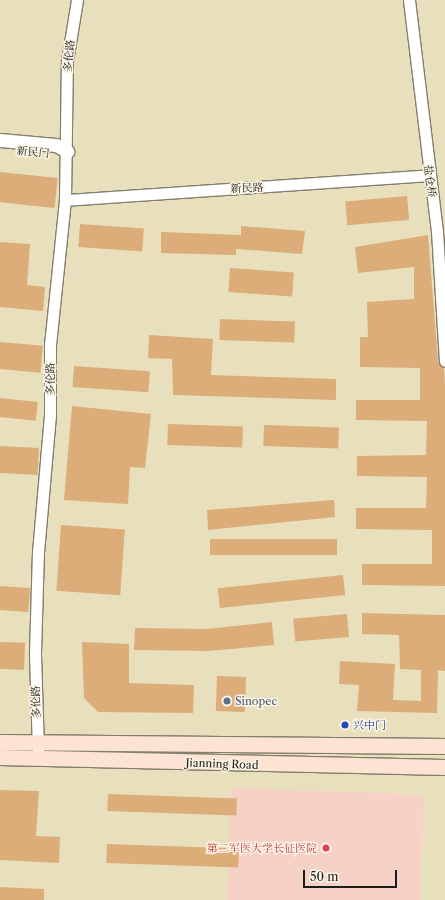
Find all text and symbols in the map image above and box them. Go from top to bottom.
street label: 多伦路 [61,39,77,73]
street label: 新民门 [16,144,50,160]
street label: 盐仓桥 [421,164,439,198]
street label: 新民路 [230,181,264,195]
street label: 多伦路 [43,363,57,395]
street label: 多伦路 [29,685,43,719]
place label: Sinopec [235,694,277,708]
marker: Sinopec [222,696,232,706]
place label: 兴中门 [353,718,386,732]
marker: 兴中门 [340,720,350,730]
street label: Jianning Road [185,756,259,772]
place label: 第二军医大学长征医院 [207,841,317,855]
marker: 第二军医大学长征医院 [320,842,332,854]
scale bar [305,862,399,888]
text: 50 m [310,869,339,884]

